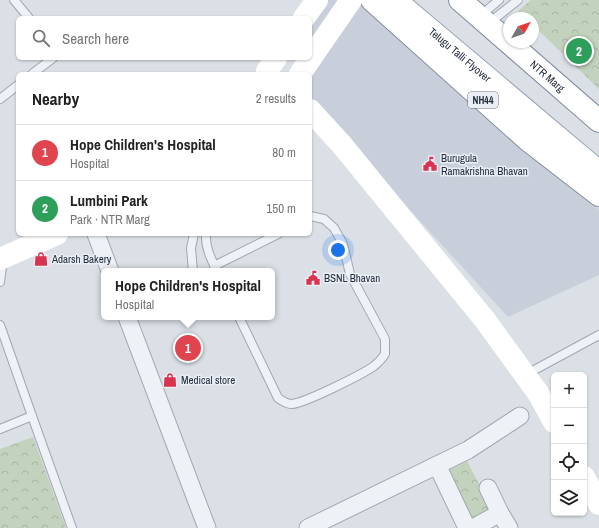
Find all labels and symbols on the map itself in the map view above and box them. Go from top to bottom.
north arrow [503,12,539,48]
street label: Telugu Talli Flyover [426,24,494,85]
pin: 2 [566,36,592,66]
street label: NTR Marg [527,57,568,95]
road number: NH44 [468,92,498,108]
place label: Burugula Ramakrishna Bhavan [441,151,528,178]
public building icon: Burugula Ramakrishna Bhavan [422,156,438,172]
your location [328,240,348,260]
shop icon: Adarsh Bakery [33,251,49,267]
place label: Adarsh Bakery [51,252,112,266]
public building icon: BSNL Bhavan [305,270,321,286]
place label: BSNL Bhavan [324,271,380,285]
pin: 1 [175,333,201,363]
shop icon: Medical store [162,372,178,388]
place label: Medical store [181,373,235,387]

